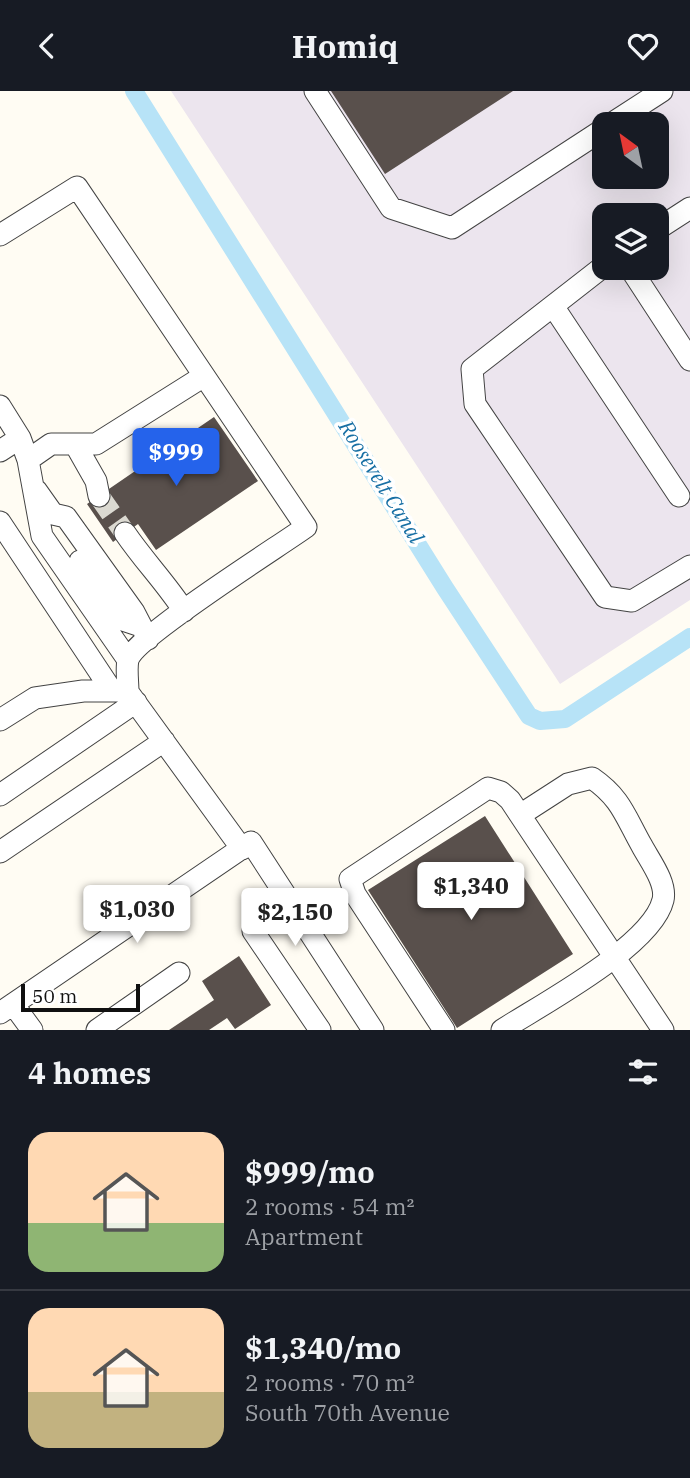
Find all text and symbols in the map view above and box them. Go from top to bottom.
text: Homiq [292,25,398,67]
icon: back [28,27,66,65]
icon: heart [624,27,662,65]
north arrow [592,112,668,189]
map controls [592,112,669,280]
button: layers [592,203,669,280]
water label: Roosevelt Canal [332,414,431,549]
pin: $999 [135,429,217,488]
text: $999 [148,436,204,466]
pin: $1,340 [414,863,528,922]
text: $1,340 [433,870,509,900]
pin: $1,030 [80,885,194,945]
pin: $2,150 [238,889,352,948]
text: $1,030 [99,893,175,923]
text: $2,150 [257,896,333,926]
scale bar [21,981,140,1013]
text: 50 m [32,984,77,1008]
text: 4 homes [28,1053,151,1092]
icon: filters [624,1053,662,1091]
text: $999/mo [245,1152,375,1191]
icon: home [84,1160,168,1244]
text: 2 rooms · 54 m² [245,1191,415,1221]
text: Apartment [245,1221,363,1251]
text: $1,340/mo [245,1328,401,1367]
icon: home [84,1336,168,1420]
text: 2 rooms · 70 m² [245,1367,415,1397]
text: South 70th Avenue [245,1397,450,1427]

